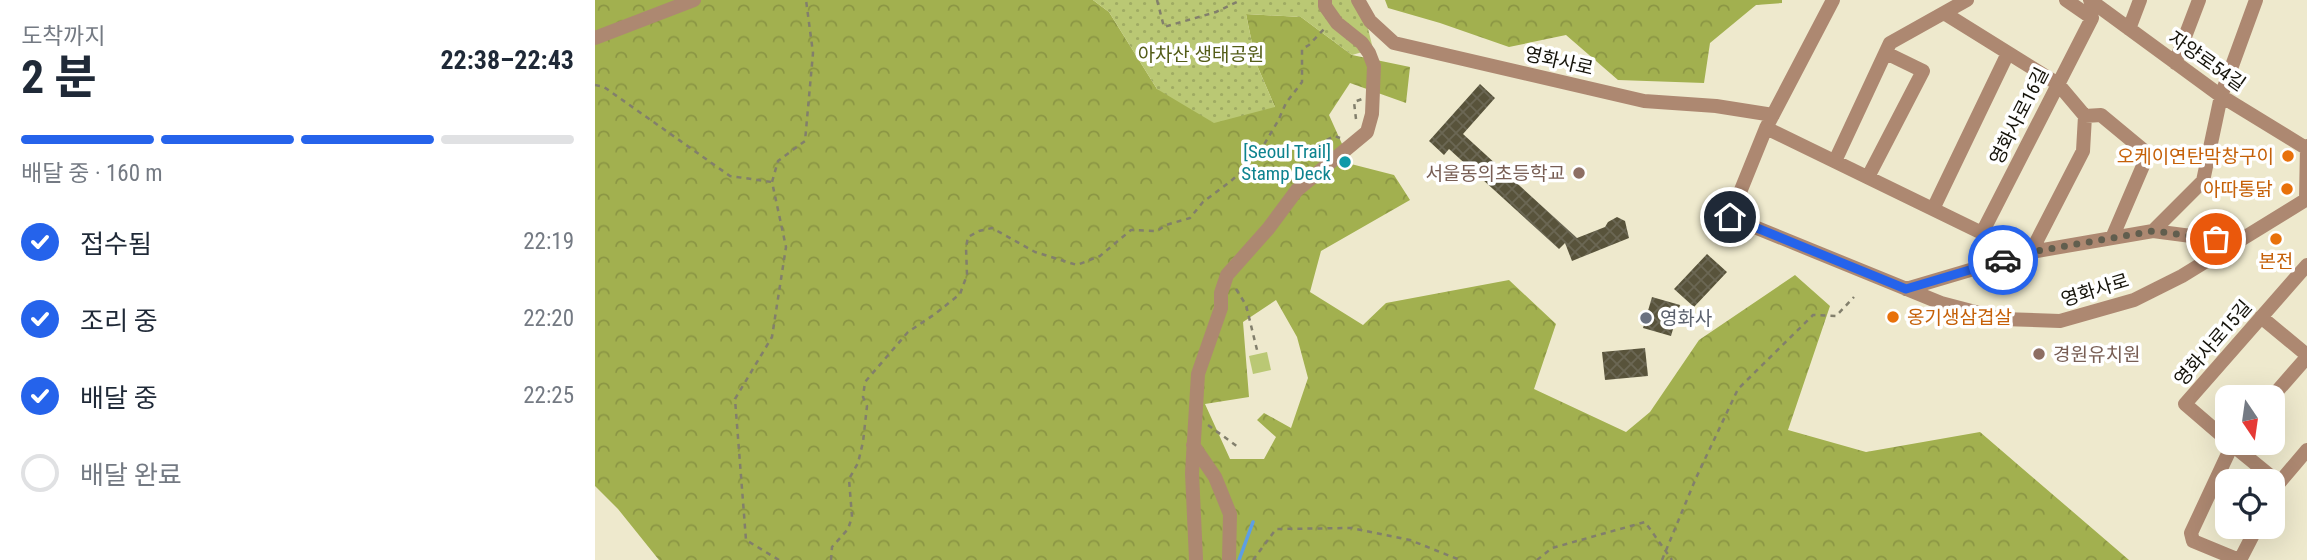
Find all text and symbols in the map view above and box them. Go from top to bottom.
text: 도착까지 [21,23,106,50]
street label: 자양로54길 [2164,26,2250,96]
street label: 영화사로 [1522,42,1596,80]
park label: 아차산 생태공원 [1138,43,1264,66]
text: 22:38–22:43 [440,45,574,75]
text: 2 분 [21,50,97,104]
street label: 영화사로16길 [1985,63,2053,169]
place label: [Seoul Trail] Stamp Deck [1241,140,1331,185]
place label: 오케이연탄막창구이 [2117,145,2274,168]
marker: 오케이연탄막창구이 [2280,148,2296,164]
marker: [Seoul Trail] Stamp Deck [1337,154,1353,170]
text: 배달 중 · 160 m [21,160,163,187]
place label: 서울동의초등학교 [1425,162,1565,185]
marker: 서울동의초등학교 [1571,165,1587,181]
place label: 아따통닭 [2203,178,2273,201]
marker: 아따통닭 [2279,181,2295,197]
pin [1700,187,1760,247]
icon: home [1711,198,1749,236]
pin [2186,209,2246,269]
icon: bag [2197,220,2235,258]
icon: check [21,223,59,261]
courier [1968,225,2038,295]
text: 22:19 [523,228,574,255]
text: 접수됨 [80,229,152,259]
marker: 본전 [2268,231,2284,247]
icon: car [1984,241,2022,279]
place label: 본전 [2259,250,2293,273]
street label: 영화사로 [2058,269,2132,311]
street label: 영화사로15길 [2169,295,2257,391]
icon: check [21,300,59,338]
text: 22:20 [523,305,574,332]
text: 조리 중 [80,306,158,336]
place label: 옹기생삼겹살 [1907,306,2012,329]
place label: 영화사 [1660,307,1712,330]
marker: 옹기생삼겹살 [1885,309,1901,325]
marker: 영화사 [1638,310,1654,326]
place label: 경원유치원 [2053,343,2140,366]
marker: 경원유치원 [2031,346,2047,362]
icon: check [21,377,59,415]
text: 22:25 [523,382,574,409]
text: 배달 중 [80,383,158,413]
north arrow [2215,385,2285,455]
map controls [2215,385,2285,539]
text: 배달 완료 [80,460,182,490]
button: locate [2215,469,2285,539]

